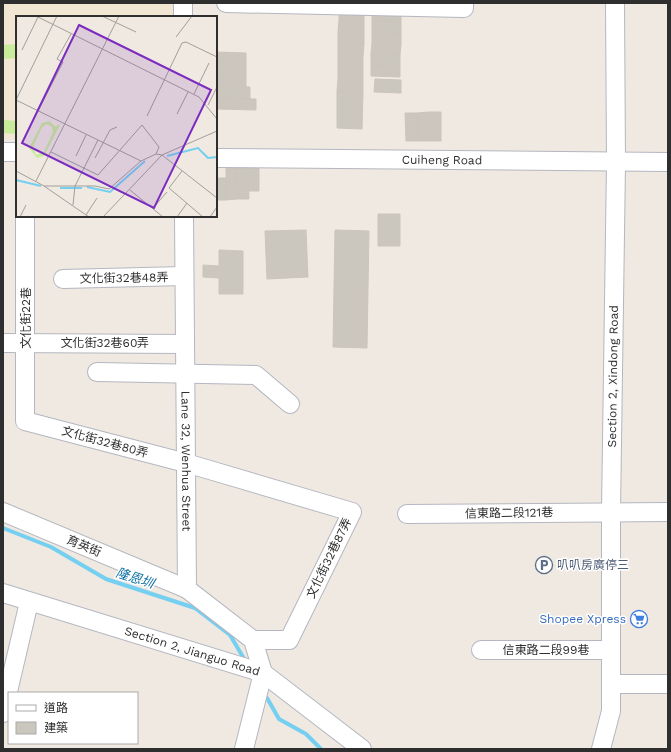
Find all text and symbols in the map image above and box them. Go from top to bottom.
inset map [16,16,217,217]
street label: Cuiheng Road [402,153,482,167]
street label: 文化街32巷48弄 [80,270,168,286]
street label: 文化街22巷 [19,287,33,349]
street label: Section 2, Xindong Road [605,305,621,448]
street label: 文化街32巷60弄 [61,336,149,350]
street label: Lane 32, Wenhua Street [178,391,194,531]
street label: 文化街32巷80弄 [60,424,150,460]
street label: 信東路二段121巷 [465,505,553,521]
street label: 文化街32巷87弄 [303,516,355,600]
street label: 育英街 [65,533,103,559]
parking icon: 叭叭房廣停三 [534,555,554,575]
place label: 叭叭房廣停三 [557,558,629,572]
water label: 隆恩圳 [114,565,158,592]
supermarket icon: Shopee Xpress [629,609,649,629]
place label: Shopee Xpress [539,612,626,626]
street label: Section 2, Jianguo Road [123,624,262,679]
street label: 信東路二段99巷 [503,643,589,657]
legend [8,692,138,744]
text: 道路 [44,701,68,715]
text: 建築 [44,721,68,735]

